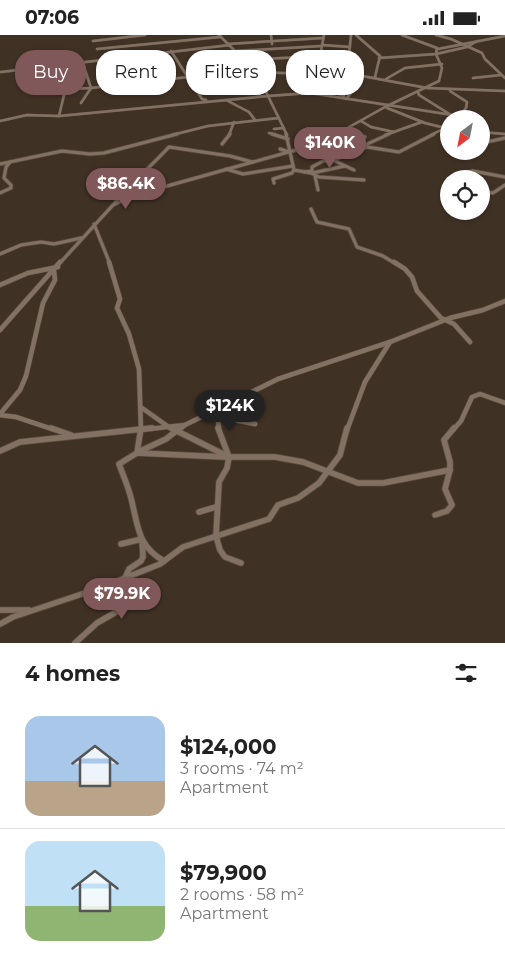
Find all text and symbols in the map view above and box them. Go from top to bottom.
text: 07:06 [25,6,79,29]
chip: Buy [15,50,86,95]
chip: Rent [96,50,176,95]
chip: Filters [186,50,276,95]
chip: New [286,50,364,95]
north arrow [440,110,490,160]
map controls [440,110,490,220]
pin: $140K [295,127,365,169]
text: $140K [305,133,355,152]
pin: $86.4K [85,167,167,210]
button: locate [440,170,490,220]
text: $86.4K [97,174,155,193]
pin: $124K [195,389,265,432]
text: $124K [206,396,254,415]
pin: $79.9K [81,577,163,620]
text: $79.9K [94,584,150,603]
icon: filters [452,659,480,687]
text: 4 homes [25,661,120,686]
text: $124,000 [180,734,277,759]
icon: home [65,736,125,796]
text: 3 rooms · 74 m² [180,759,304,778]
text: Apartment [180,778,269,797]
text: $79,900 [180,860,267,885]
icon: home [65,861,125,921]
text: 2 rooms · 58 m² [180,885,304,904]
text: Apartment [180,904,269,923]

